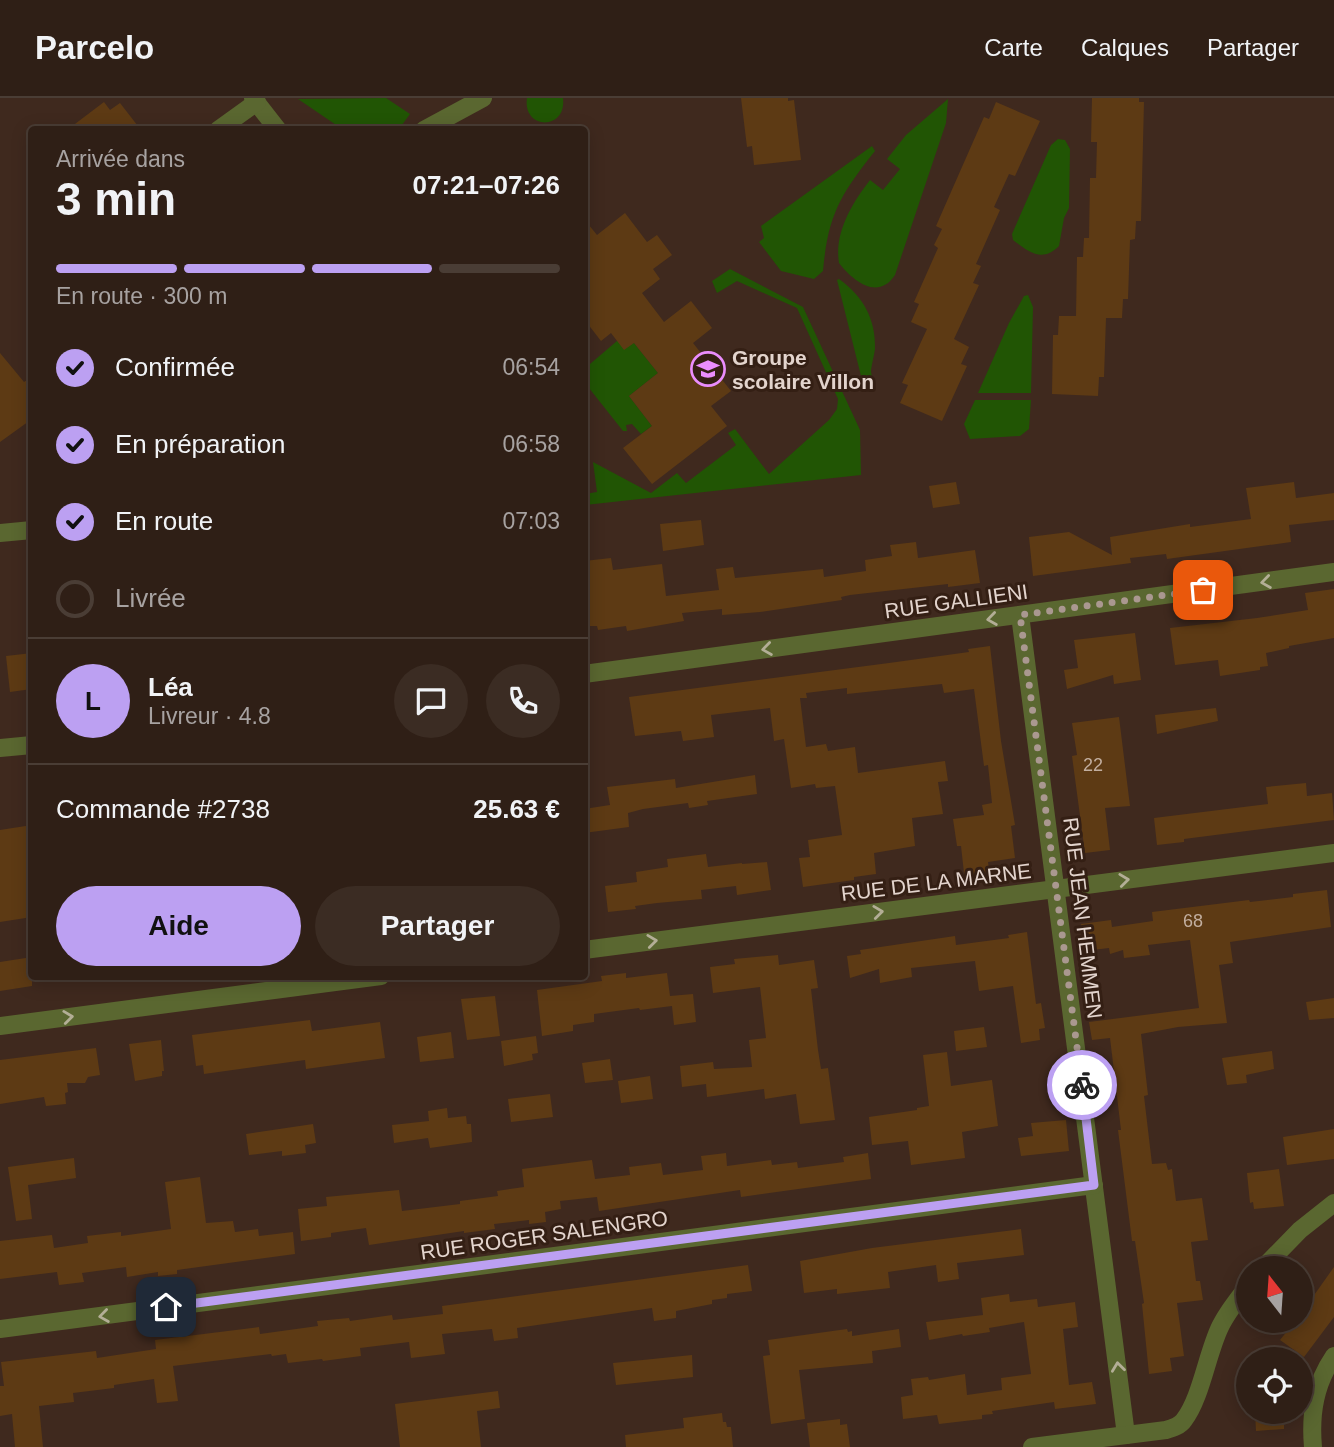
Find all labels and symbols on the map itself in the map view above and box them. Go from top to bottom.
place label: Groupe scolaire Villon [732,346,874,393]
school or university icon: Groupe scolaire Villon [689,350,727,388]
pin [1173,560,1233,620]
one-way arrow [1261,574,1272,589]
street label: RUE GALLIENI [883,580,1029,622]
one-way arrow [986,611,998,626]
one-way arrow [761,641,773,656]
house number: 22 [1083,755,1103,775]
street label: RUE JEAN HEMMEN [1059,816,1107,1020]
street label: RUE DE LA MARNE [840,859,1032,905]
one-way arrow [1118,872,1130,887]
one-way arrow [872,905,884,920]
house number: 68 [1183,911,1203,931]
one-way arrow [646,934,658,949]
one-way arrow [62,1010,74,1025]
courier [1047,1050,1117,1120]
street label: RUE ROGER SALENGRO [419,1206,669,1264]
north arrow [1236,1256,1312,1334]
pin [136,1277,196,1337]
one-way arrow [98,1308,110,1323]
one-way arrow [1110,1361,1125,1373]

